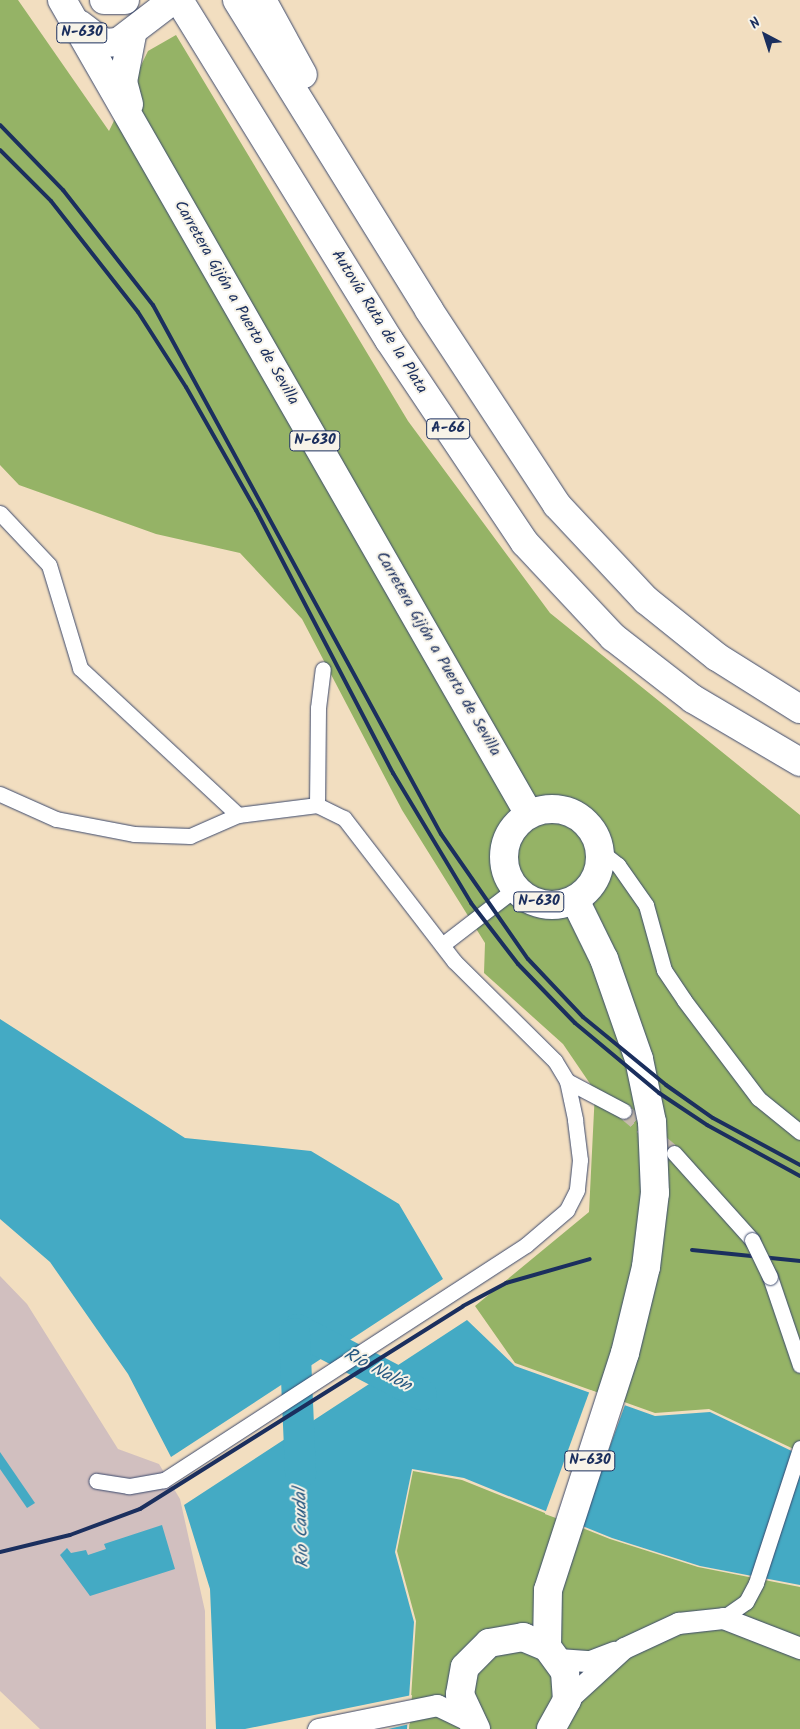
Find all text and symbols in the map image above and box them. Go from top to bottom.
north arrow [740,10,790,60]
text: N [745,12,766,35]
road number: N-630 [56,20,108,46]
street label: Carretera Gijón a Puerto de Sevilla [169,197,303,409]
street label: Autovía Ruta de la Plata [327,247,431,397]
road number: A-66 [426,416,470,442]
road number: N-630 [289,428,341,454]
street label: Carretera Gijón a Puerto de Sevilla [371,548,505,760]
road number: N-630 [513,890,565,914]
water label: Río Nalón [340,1344,414,1398]
road number: N-630 [564,1448,616,1474]
water label: Río Caudal [291,1488,315,1568]

